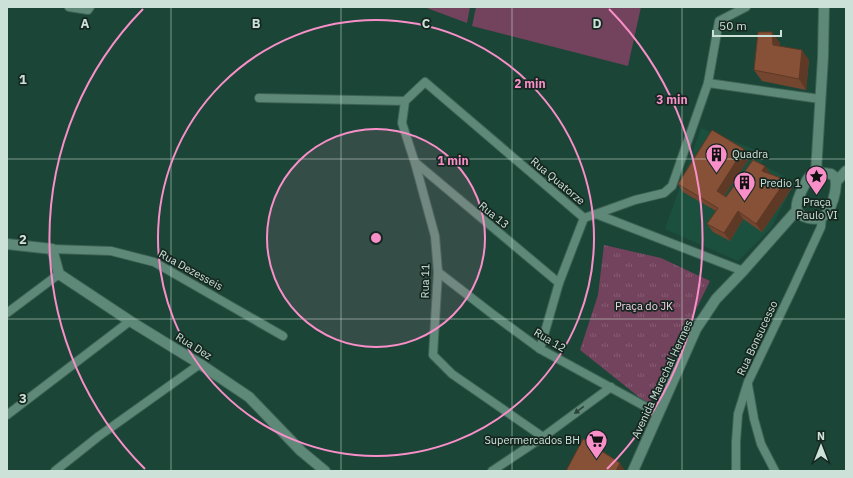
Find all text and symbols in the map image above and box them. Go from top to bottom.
scale bar [713,12,781,38]
text: A [81,15,90,32]
text: B [252,15,261,32]
text: C [422,15,431,32]
text: D [592,15,602,32]
text: 50 m [719,18,747,33]
text: 1 [19,71,27,88]
text: 2 min [514,76,546,91]
text: 3 min [656,92,688,107]
building icon: Quadra [703,141,729,174]
place label: Quadra [732,147,768,161]
text: 1 min [437,153,469,168]
street label: Rua Quatorze [528,154,588,208]
place icon: Praça Paulo VI [804,163,830,196]
building icon: Predio 1 [731,170,757,203]
place label: Predio 1 [760,176,801,190]
place label: Praça Paulo VI [796,195,838,222]
street label: Rua 13 [476,199,512,231]
text: 2 [19,231,27,248]
centre of rings [369,231,383,245]
street label: Rua Dezesseis [157,247,225,293]
street label: Rua 11 [418,263,432,299]
street label: Rua Bonsucesso [733,298,781,378]
park label: Praça do JK [615,299,673,313]
street label: Avenida Marechal Hermes [628,318,696,440]
street label: Rua 12 [531,325,569,355]
street label: Rua Dez [173,329,215,363]
text: 3 [19,390,27,407]
one-way arrow [574,406,585,414]
north arrow [801,426,841,466]
supermarket icon: Supermercados BH [583,427,609,460]
text: N [817,429,825,443]
place label: Supermercados BH [484,433,580,447]

